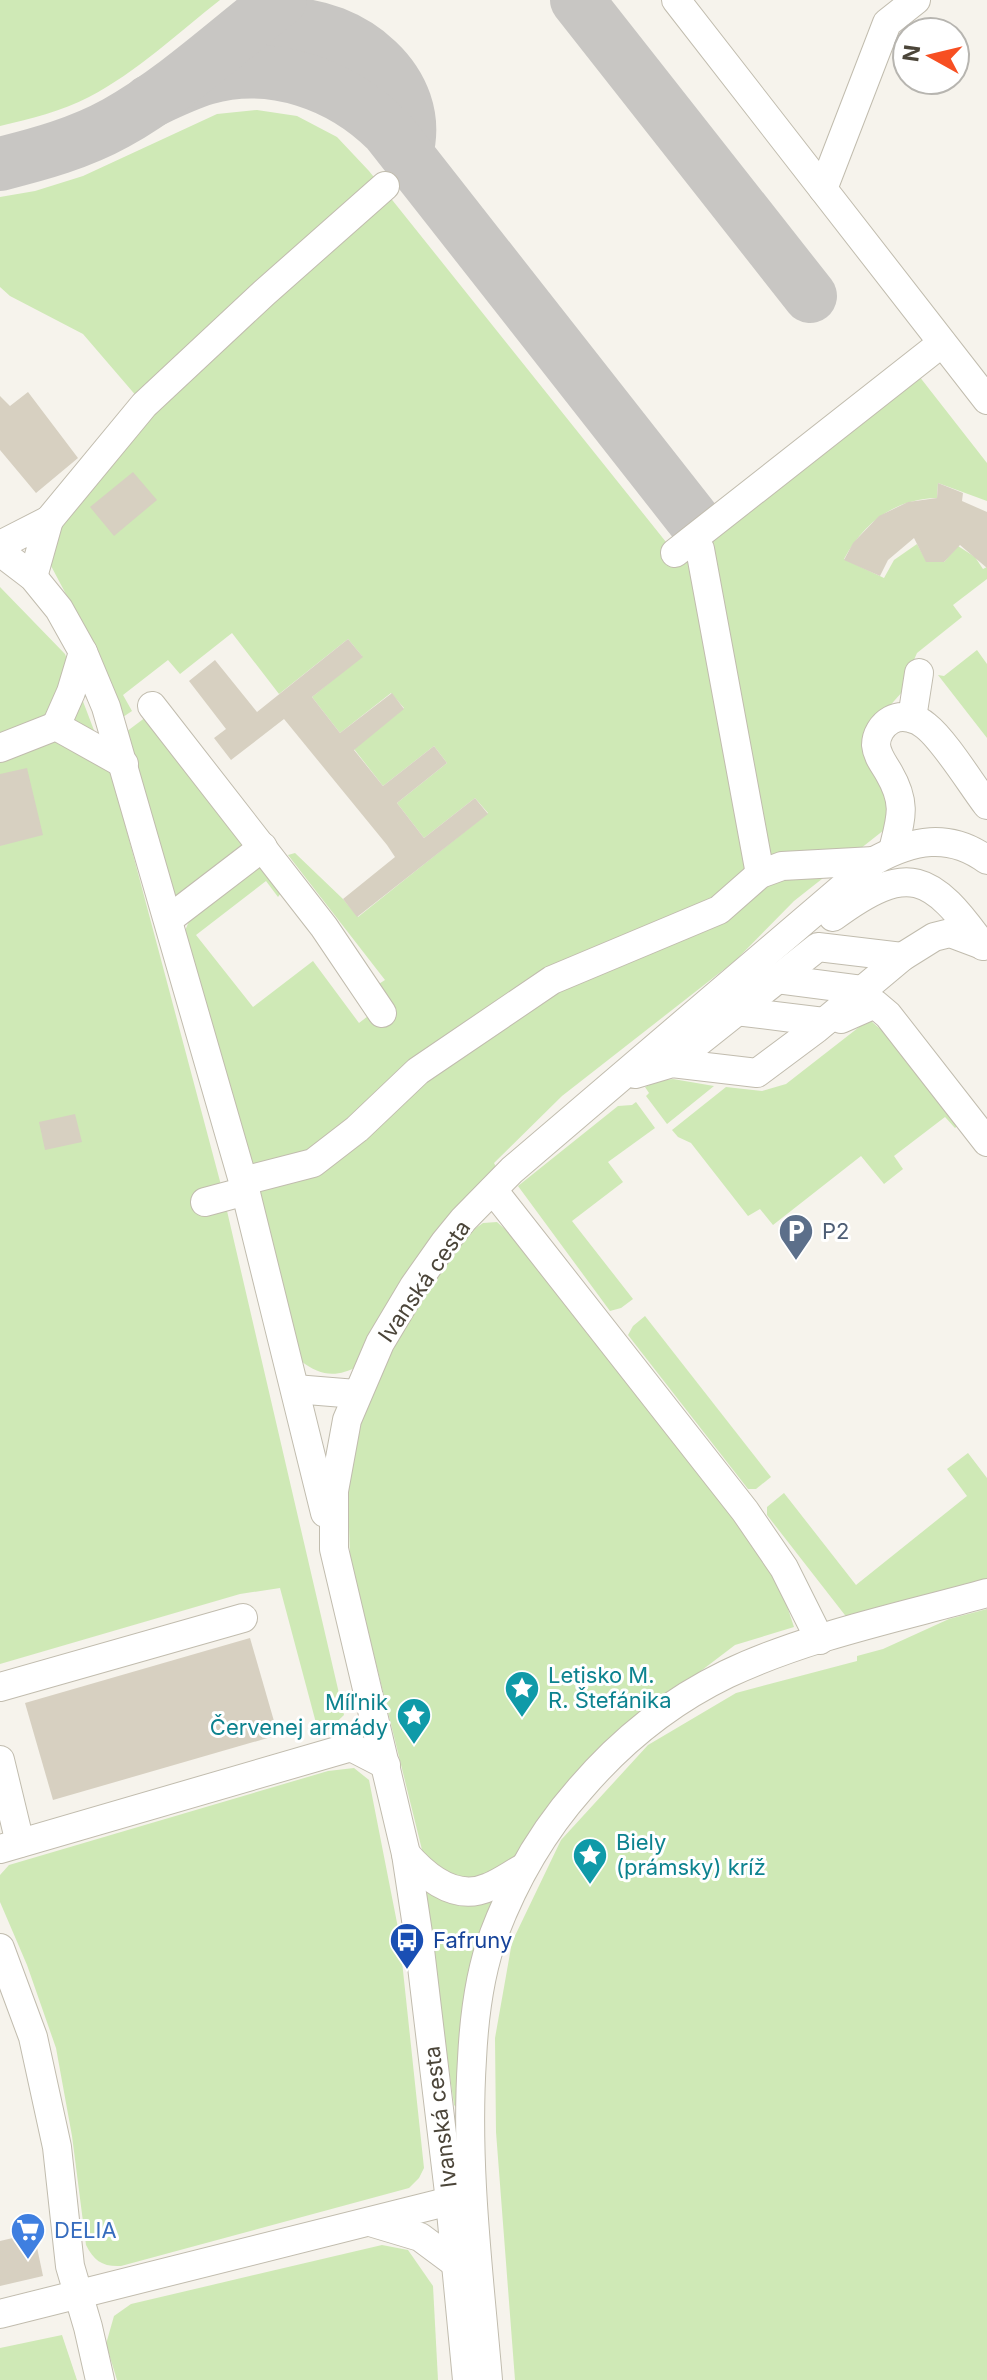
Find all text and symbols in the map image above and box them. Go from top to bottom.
north arrow [891,16,971,96]
text: N [897,43,925,63]
parking icon: P2 [777,1212,815,1262]
street label: Ivanská cesta [372,1215,476,1347]
place label: P2 [822,1218,849,1244]
place label: Letisko M. R. Štefánika [548,1662,672,1713]
place icon: Letisko M. R. Štefánika [503,1669,541,1719]
place label: Míľnik Červenej armády [210,1689,388,1740]
place icon: Míľnik Červenej armády [395,1696,433,1746]
place label: Biely (prámsky) kríž [616,1829,766,1880]
place icon: Biely (prámsky) kríž [571,1836,609,1886]
bus stop icon: Fafruny [388,1921,426,1971]
place label: Fafruny [433,1927,512,1953]
street label: Ivanská cesta [418,2045,462,2189]
supermarket icon: DELIA [9,2211,47,2261]
place label: DELIA [54,2217,117,2243]

